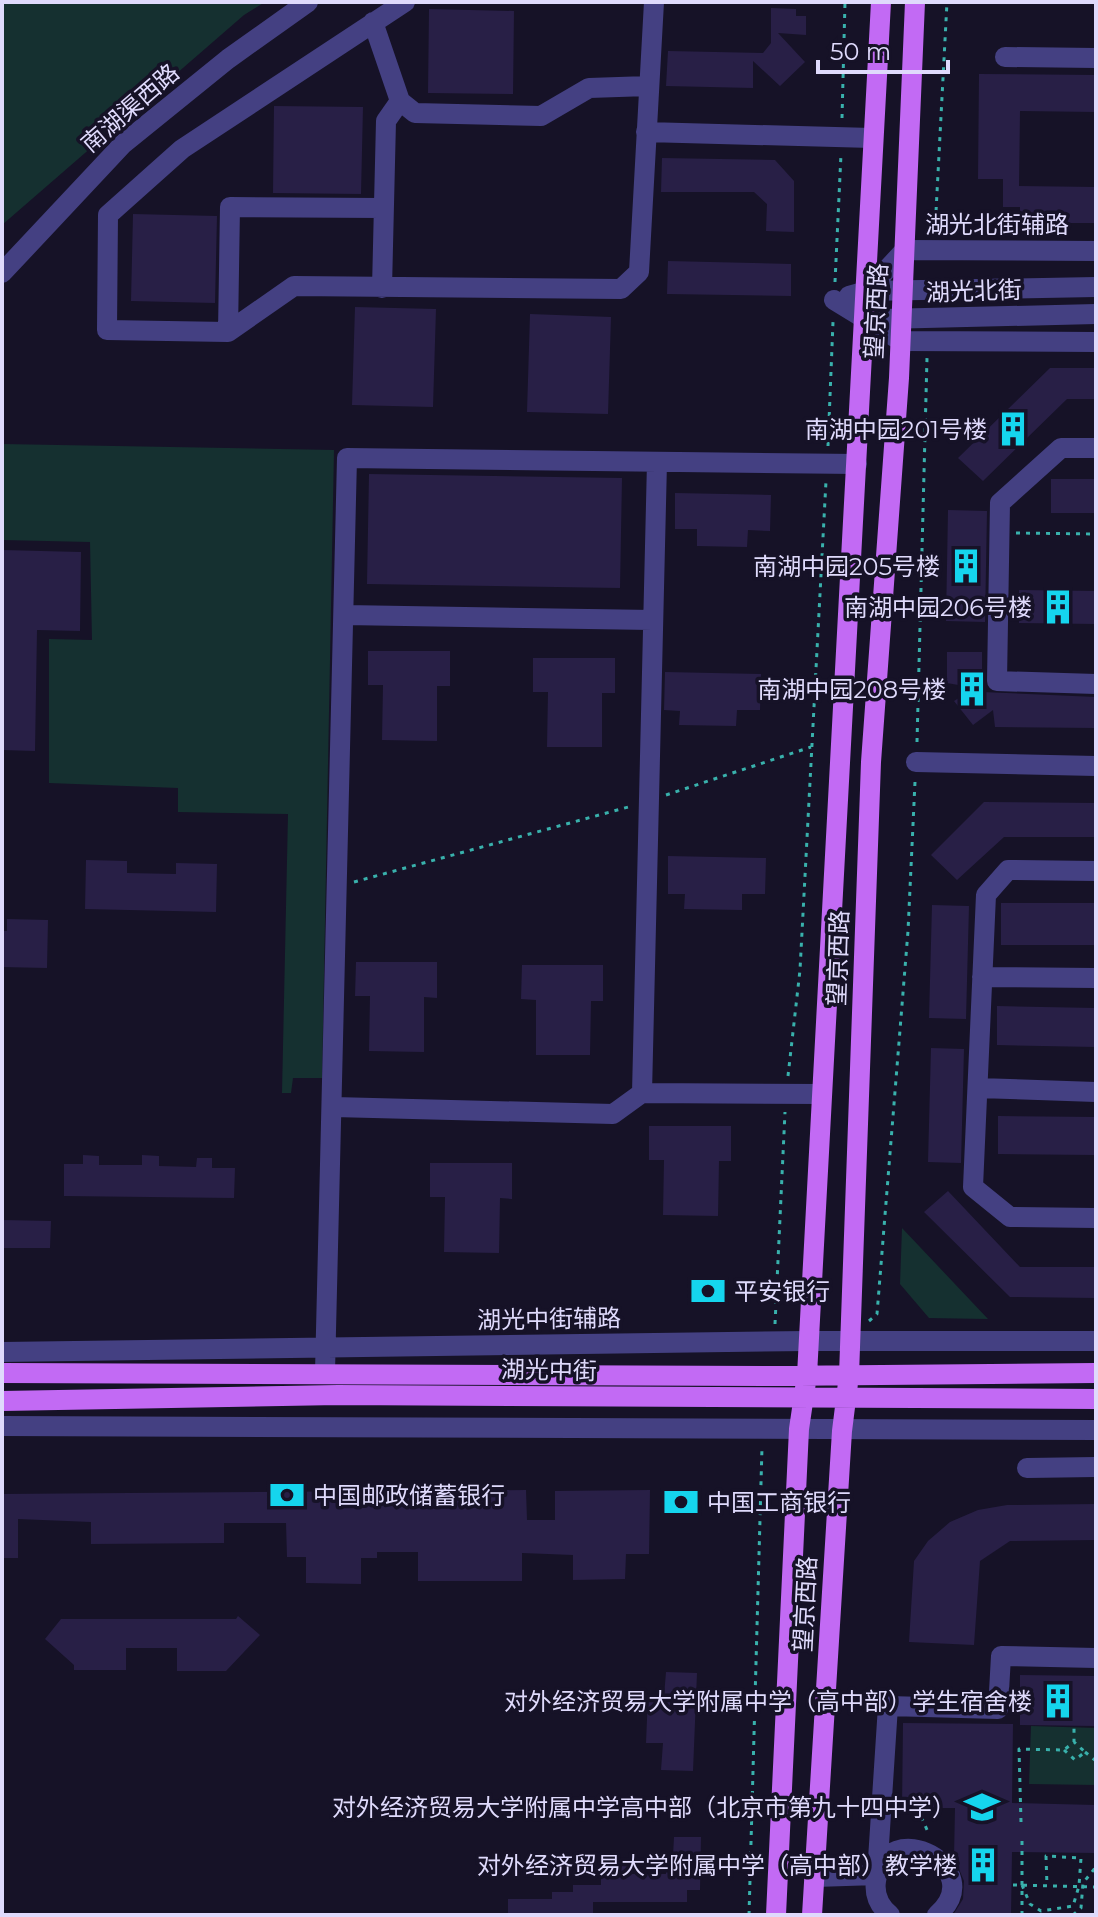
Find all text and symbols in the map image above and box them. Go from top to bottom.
scale bar [818,24,948,74]
text: 50 m [830,37,891,66]
street label: 南湖渠西路 [75,58,185,158]
street label: 湖光北街辅路 [925,210,1069,239]
street label: 望京西路 [859,262,893,360]
street label: 湖光北街 [926,275,1022,307]
building icon: 南湖中园201号楼 [994,410,1032,448]
place label: 南湖中园201号楼 [805,415,987,444]
building icon: 南湖中园205号楼 [947,547,985,585]
place label: 南湖中园205号楼 [753,552,940,581]
building icon: 南湖中园206号楼 [1039,588,1077,626]
place label: 南湖中园206号楼 [844,593,1032,622]
building icon: 南湖中园208号楼 [953,670,991,708]
place label: 南湖中园208号楼 [757,675,946,704]
street label: 望京西路 [822,910,854,1006]
bank icon: 平安银行 [689,1272,727,1310]
place label: 平安银行 [734,1277,830,1306]
street label: 湖光中街辅路 [477,1303,621,1335]
street label: 湖光中街 [501,1355,597,1385]
bank icon: 中国邮政储蓄银行 [268,1476,306,1514]
place label: 中国邮政储蓄银行 [313,1481,505,1510]
bank icon: 中国工商银行 [662,1483,700,1521]
place label: 中国工商银行 [707,1488,851,1517]
street label: 望京西路 [788,1555,822,1653]
building icon: 对外经济贸易大学附属中学（高中部）学生宿舍楼 [1039,1682,1077,1720]
place label: 对外经济贸易大学附属中学（高中部）学生宿舍楼 [504,1687,1032,1716]
school or university icon: 对外经济贸易大学附属中学高中部（北京市第九十四中学） [963,1788,1001,1826]
place label: 对外经济贸易大学附属中学高中部（北京市第九十四中学） [332,1793,956,1822]
building icon: 对外经济贸易大学附属中学（高中部）教学楼 [964,1846,1002,1884]
place label: 对外经济贸易大学附属中学（高中部）教学楼 [477,1851,957,1880]

